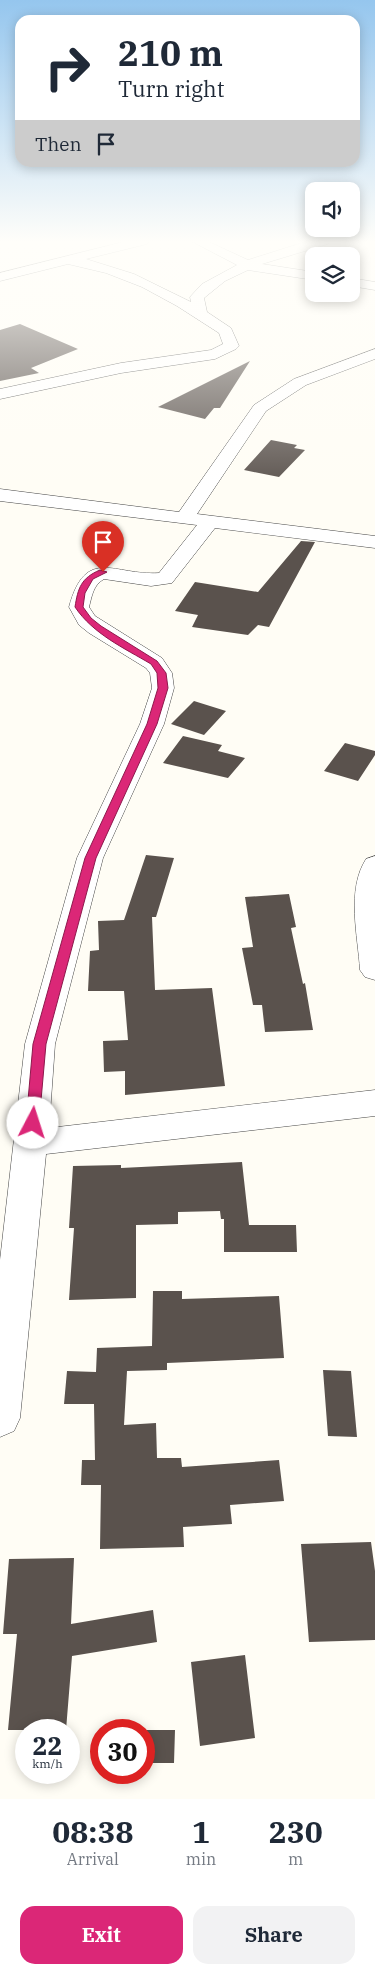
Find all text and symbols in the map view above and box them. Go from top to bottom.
text: 210 m [118,30,223,76]
icon: right [35,35,100,100]
text: Turn right [118,74,225,103]
icon: arrive [92,130,120,158]
text: Then [35,132,82,156]
map controls [305,182,360,302]
button: sound [305,182,360,237]
button: layers [305,247,360,302]
pin [82,521,124,572]
icon: arrive [89,528,117,556]
position arrow [6,1096,58,1148]
speed limit sign: 30 [90,1719,155,1784]
text: 22 [32,1729,63,1762]
text: km/h [32,1756,63,1771]
text: 08:38 [52,1812,133,1851]
text: 1 [192,1812,210,1851]
text: 230 [269,1812,323,1851]
text: Arrival [67,1849,119,1869]
text: min [186,1849,216,1869]
text: m [288,1849,303,1869]
button: Exit [20,1906,183,1964]
button: Share [193,1906,355,1964]

